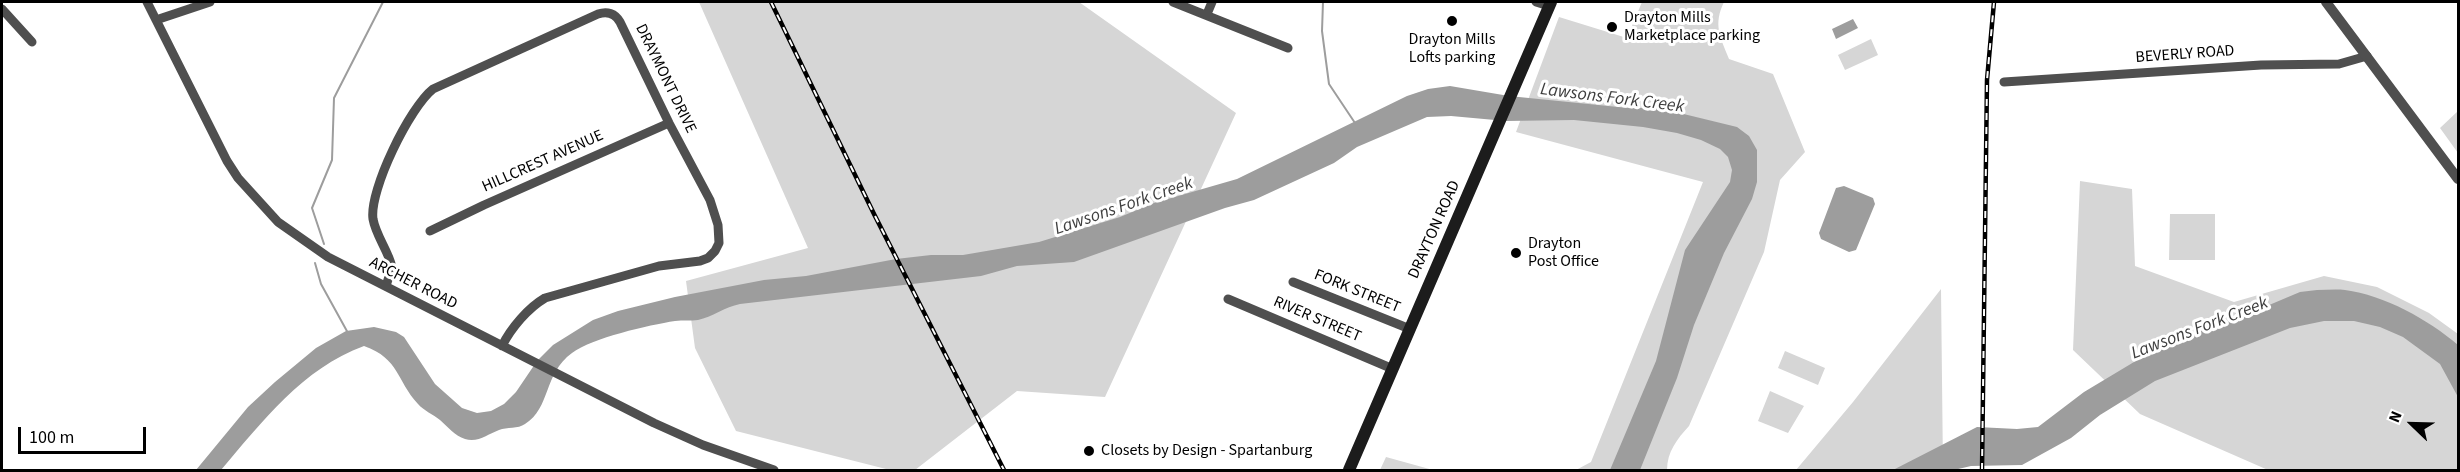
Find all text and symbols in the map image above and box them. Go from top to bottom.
place label: Drayton Mills Marketplace parking [1624,8,1760,46]
marker: Drayton Mills Lofts parking [1445,14,1459,28]
marker: Drayton Mills Marketplace parking [1605,20,1619,34]
street label: DRAYMONT DRIVE [630,21,700,137]
place label: Drayton Mills Lofts parking [1409,30,1495,68]
street label: BEVERLY ROAD [2135,42,2235,68]
water label: Lawsons Fork Creek [1539,79,1685,119]
street label: HILLCREST AVENUE [479,127,607,197]
water label: Lawsons Fork Creek [1052,173,1196,241]
street label: DRAYTON ROAD [1405,178,1465,282]
place label: Drayton Post Office [1528,234,1599,272]
marker: Drayton Post Office [1509,246,1523,260]
street label: ARCHER ROAD [366,254,460,314]
street label: FORK STREET [1311,266,1403,318]
street label: RIVER STREET [1270,293,1364,347]
water label: Lawsons Fork Creek [2129,293,2271,365]
north arrow [2382,394,2442,454]
text: N [2383,408,2408,426]
scale bar [21,415,148,453]
text: 100 m [29,425,74,450]
place label: Closets by Design - Spartanburg [1101,441,1312,461]
marker: Closets by Design - Spartanburg [1082,444,1096,458]

